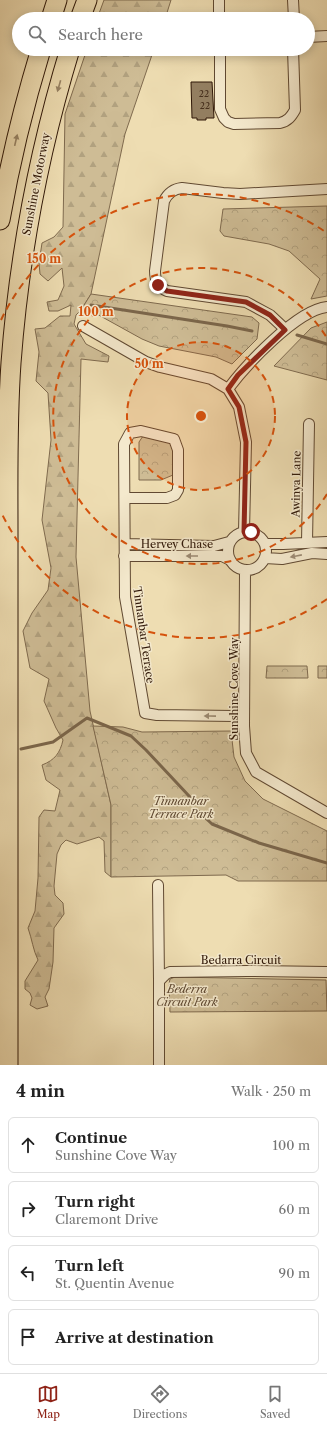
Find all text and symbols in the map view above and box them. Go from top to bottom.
search box [12,12,315,56]
icon: search [26,23,48,45]
text: Search here [58,25,143,44]
one-way arrow [56,81,62,93]
house number: 22 [199,88,209,99]
house number: 22 [200,100,210,111]
street label: Sunshine Motorway [19,130,53,237]
one-way arrow [14,134,20,147]
text: 150 m [27,251,61,266]
route end [149,276,167,294]
text: 100 m [78,304,114,319]
text: 50 m [134,356,164,371]
centre of rings [194,409,208,423]
street label: Awinya Lane [288,450,304,519]
route start [242,523,260,541]
street label: Hervey Chase [141,537,213,551]
one-way arrow [185,553,198,559]
one-way arrow [290,553,302,559]
street label: Tinnanbar Terrace [130,586,158,684]
street label: Sunshine Cove Way [227,637,241,741]
one-way arrow [203,713,216,719]
park label: Tinnanbar Terrace Park [148,794,214,821]
street label: Bedarra Circuit [201,953,281,967]
park label: Bederra Circuit Park [156,982,218,1009]
text: 4 min [16,1081,65,1101]
text: Walk · 250 m [231,1083,311,1099]
text: Continue [55,1128,127,1147]
icon: ahead [17,1134,39,1156]
text: 100 m [272,1137,310,1153]
text: Sunshine Cove Way [55,1147,177,1163]
text: Turn right [55,1192,135,1211]
icon: right [17,1198,39,1220]
text: 60 m [279,1201,310,1217]
text: Claremont Drive [55,1211,158,1227]
text: Turn left [55,1256,124,1275]
icon: left [17,1262,39,1284]
text: 90 m [279,1265,310,1281]
text: St. Quentin Avenue [55,1275,174,1291]
icon: arrive [17,1326,39,1348]
text: Arrive at destination [55,1328,214,1347]
tab: Map [36,1383,60,1421]
tab: Directions [133,1383,187,1421]
tab: Saved [260,1383,291,1421]

